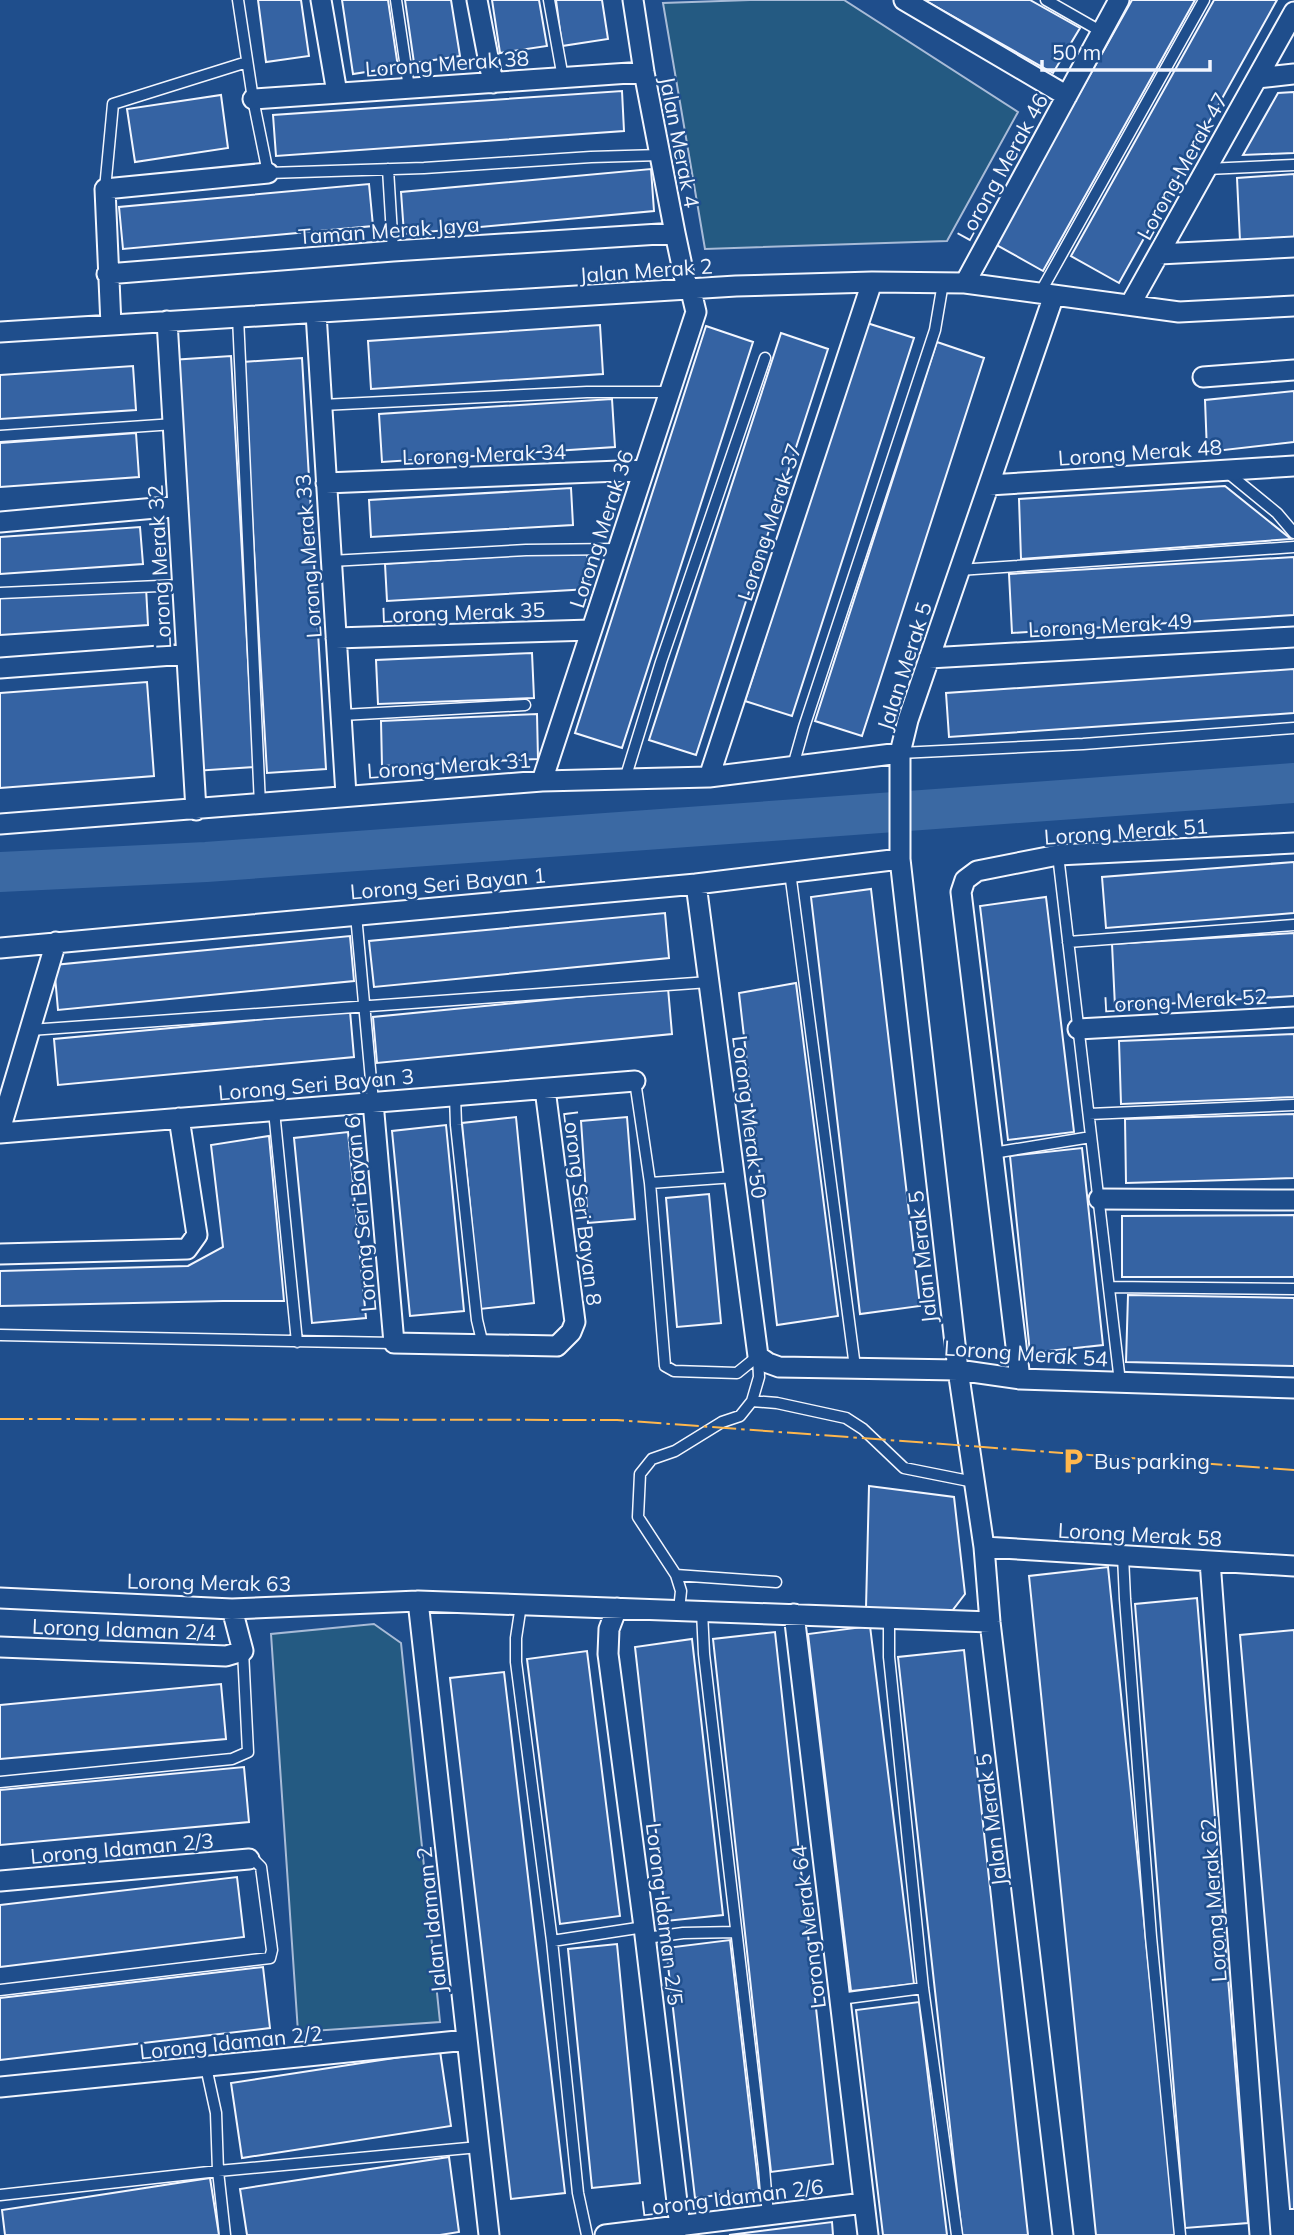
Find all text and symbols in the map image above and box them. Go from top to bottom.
scale bar [1042,28,1210,72]
text: 50 m [1052,39,1101,65]
street label: Lorong Merak 38 [364,44,530,82]
street label: Jalan Merak 4 [655,74,706,210]
street label: Lorong Merak 47 [1131,88,1233,244]
street label: Lorong Merak 46 [951,89,1053,245]
street label: Taman Merak Jaya [298,211,480,249]
street label: Jalan Merak 2 [579,252,713,288]
street label: Lorong Merak 48 [1057,433,1223,471]
street label: Lorong Merak 34 [401,438,567,470]
street label: Lorong Merak 37 [731,440,807,604]
street label: Lorong Merak 36 [563,447,639,611]
street label: Lorong Merak 33 [289,473,327,639]
street label: Lorong Merak 32 [142,484,176,650]
street label: Lorong Merak 35 [380,596,546,628]
street label: Jalan Merak 5 [871,599,937,733]
street label: Lorong Merak 49 [1027,608,1193,642]
street label: Lorong Merak 31 [366,746,532,784]
street label: Lorong Merak 51 [1043,812,1209,850]
street label: Lorong Seri Bayan 1 [349,861,547,905]
street label: Lorong Merak 52 [1102,983,1268,1017]
street label: Lorong Merak 50 [727,1034,773,1200]
street label: Lorong Seri Bayan 3 [217,1062,415,1106]
street label: Lorong Seri Bayan 8 [558,1109,608,1307]
street label: Lorong Seri Bayan 6 [338,1115,382,1313]
street label: Jalan Merak 5 [902,1189,942,1325]
street label: Lorong Merak 54 [943,1334,1109,1372]
parking icon: Bus parking [1058,1446,1088,1476]
place label: Bus parking [1094,1448,1210,1474]
street label: Lorong Merak 58 [1057,1517,1223,1551]
street label: Lorong Merak 63 [127,1568,291,1596]
street label: Lorong Idaman 2/4 [32,1613,217,1645]
street label: Jalan Merak 5 [970,1752,1012,1888]
street label: Lorong Merak 62 [1194,1817,1232,1983]
street label: Lorong Idaman 2/5 [641,1821,689,2007]
street label: Lorong Idaman 2/3 [29,1827,215,1869]
street label: Lorong Merak 64 [785,1843,831,2010]
street label: Jalan Idaman 2 [410,1846,452,1994]
street label: Lorong Idaman 2/2 [138,2019,324,2065]
street label: Lorong Idaman 2/6 [639,2173,825,2221]

